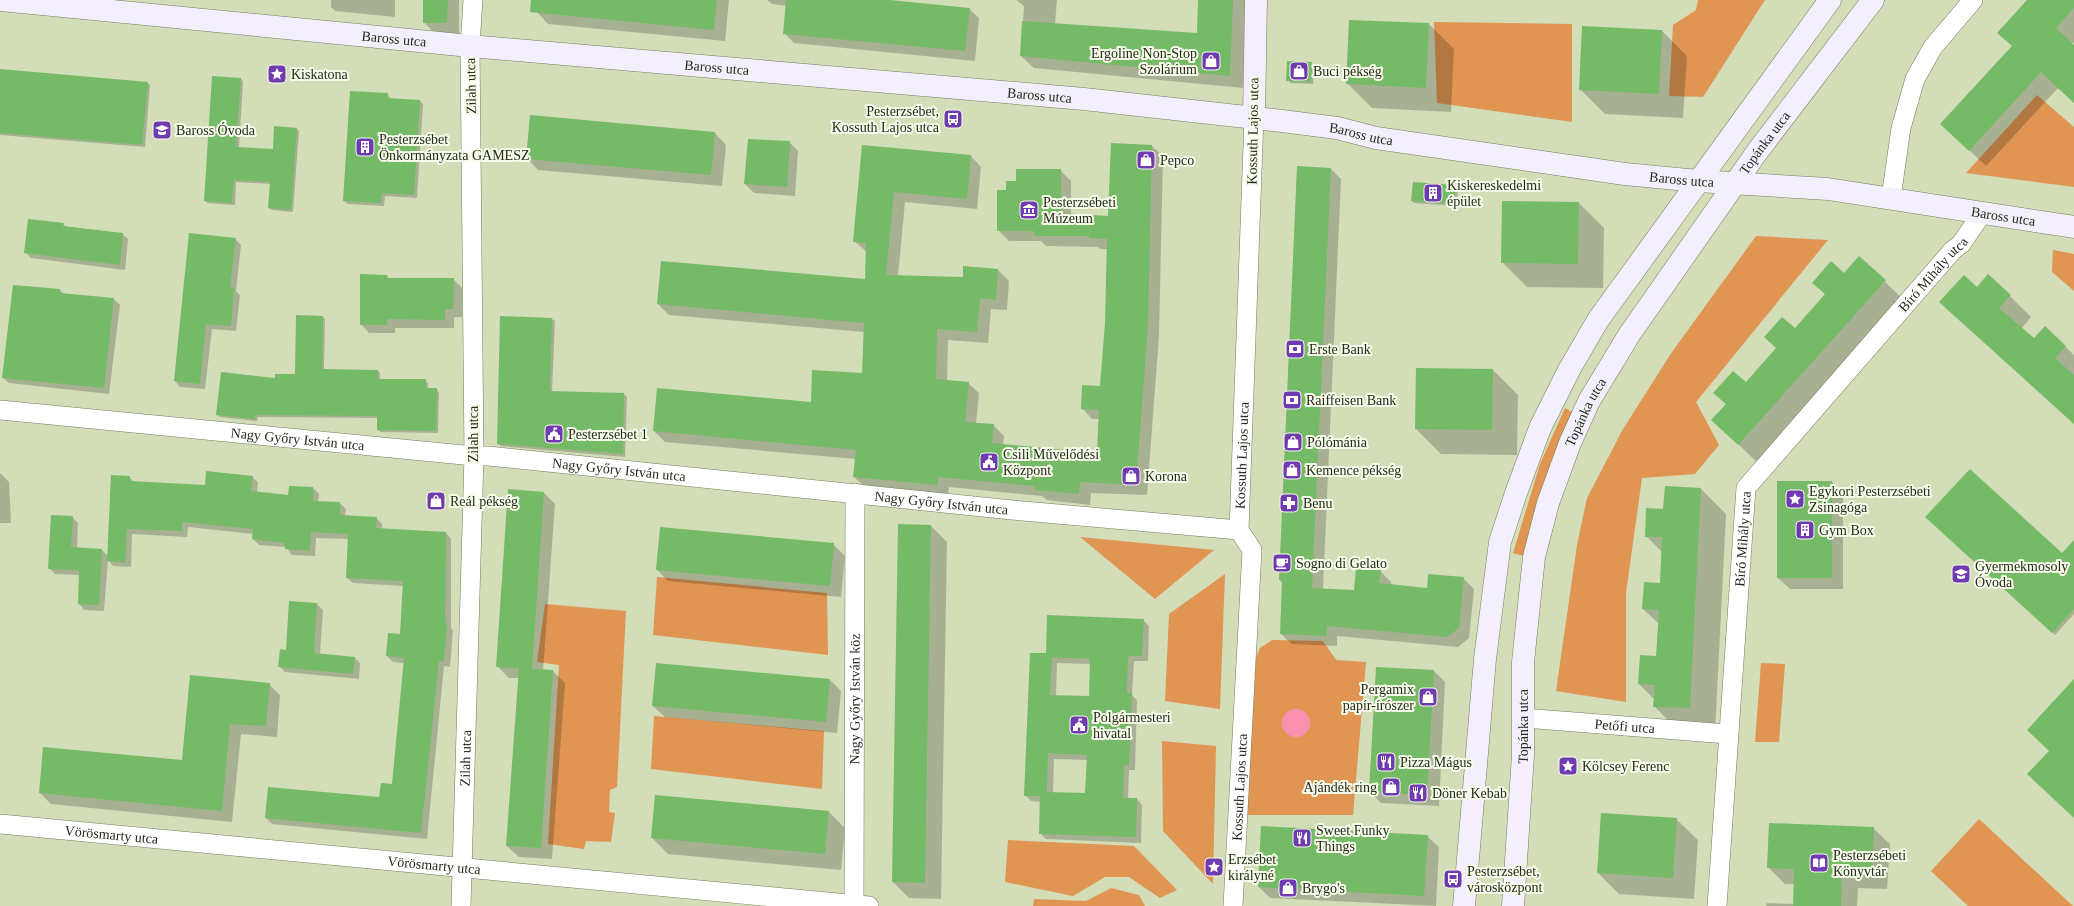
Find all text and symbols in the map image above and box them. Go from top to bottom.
street label: Baross utca [361,28,428,49]
place label: Ergoline Non-Stop Szolárium [1091,46,1197,77]
shop icon: Ergoline Non-Stop Szolárium [1200,50,1222,72]
street label: Zilah utca [463,57,479,114]
street label: Baross utca [684,57,751,78]
shop icon: Buci pékség [1288,60,1310,82]
place icon: Kiskatona [266,63,288,85]
place label: Buci pékség [1313,64,1382,79]
place label: Kiskatona [291,67,349,82]
street label: Kossuth Lajos utca [1245,76,1261,185]
street label: Baross utca [1007,85,1073,106]
place label: Pesterzsébet, Kossuth Lajos utca [832,104,940,135]
bus stop icon: Pesterzsébet, Kossuth Lajos utca [942,108,964,130]
street label: Topánka utca [1736,108,1793,177]
school or university icon: Baross Óvoda [151,119,173,141]
street label: Baross utca [1328,120,1395,148]
place label: Baross Óvoda [176,122,256,138]
place label: Pesterzsébet Önkormányzata GAMESZ [379,132,529,163]
building icon: Pesterzsébet Önkormányzata GAMESZ [354,136,376,158]
shop icon: Pepco [1135,149,1157,171]
place label: Pepco [1160,153,1194,168]
street label: Baross utca [1649,169,1715,190]
place label: Kiskereskedelmi épület [1447,178,1541,209]
building icon: Kiskereskedelmi épület [1422,182,1444,204]
place label: Pesterzsébeti Múzeum [1043,195,1116,226]
museum icon: Pesterzsébeti Múzeum [1018,199,1040,221]
street label: Baross utca [1970,204,2037,229]
street label: Bíró Mihály utca [1895,234,1971,315]
bank icon: Erste Bank [1284,338,1306,360]
place label: Erste Bank [1309,342,1371,357]
street label: Topánka utca [1562,374,1609,449]
bank icon: Raiffeisen Bank [1281,389,1303,411]
place label: Raiffeisen Bank [1306,393,1396,408]
street label: Kossuth Lajos utca [1232,401,1251,509]
street label: Zilah utca [466,405,481,462]
public building icon: Pesterzsébet 1 [543,423,565,445]
street label: Nagy Győry István utca [230,425,366,453]
place label: Pesterzsébet 1 [568,427,648,442]
shop icon: Pólómánia [1282,431,1304,453]
place label: Pólómánia [1307,435,1368,450]
place label: Csili Művelődési Központ [1003,447,1099,478]
public building icon: Csili Művelődési Központ [978,451,1000,473]
street label: Nagy Győry István utca [552,455,687,484]
shop icon: Kemence pékség [1281,459,1303,481]
place label: Kemence pékség [1306,463,1401,478]
shop icon: Korona [1120,465,1142,487]
place label: Korona [1145,469,1188,484]
place label: Egykori Pesterzsébeti Zsinagóga [1809,484,1931,515]
street label: Nagy Győry István utca [874,488,1010,517]
place icon: Egykori Pesterzsébeti Zsinagóga [1784,488,1806,510]
shop icon: Reál pékség [425,490,447,512]
street label: Bíró Mihály utca [1732,490,1753,587]
pharmacy icon: Benu [1278,492,1300,514]
place label: Reál pékség [450,494,518,509]
place label: Benu [1303,496,1333,511]
building icon: Gym Box [1794,519,1816,541]
place label: Gym Box [1819,523,1874,538]
cafe icon: Sogno di Gelato [1271,552,1293,574]
place label: Sogno di Gelato [1296,556,1387,571]
place label: Gyermekmosoly Óvoda [1975,559,2068,590]
school or university icon: Gyermekmosoly Óvoda [1950,563,1972,585]
street label: Nagy Győry István köz [847,633,862,765]
place label: Pergamix papír-írószer [1343,682,1414,713]
shop icon: Pergamix papír-írószer [1417,686,1439,708]
street label: Topánka utca [1515,688,1531,764]
place label: Polgármesteri hivatal [1093,710,1171,741]
public building icon: Polgármesteri hivatal [1068,714,1090,736]
street label: Petőfi utca [1594,716,1656,736]
street label: Zilah utca [457,729,474,786]
street label: Kossuth Lajos utca [1229,732,1250,841]
restaurant icon: Pizza Mágus [1375,751,1397,773]
place label: Pizza Mágus [1400,755,1472,770]
place icon: Kölcsey Ferenc [1557,755,1579,777]
place label: Kölcsey Ferenc [1582,759,1669,774]
shop icon: Ajándék ring [1380,776,1402,798]
place label: Ajándék ring [1304,780,1377,795]
restaurant icon: Döner Kebab [1407,782,1429,804]
place label: Döner Kebab [1432,786,1507,801]
street label: Vörösmarty utca [64,823,160,846]
place label: Sweet Funky Things [1316,823,1390,854]
restaurant icon: Sweet Funky Things [1291,827,1313,849]
place label: Pesterzsébeti Könyvtár [1833,848,1906,879]
place label: Erzsébet királyné [1228,852,1276,883]
library icon: Pesterzsébeti Könyvtár [1808,852,1830,874]
street label: Vörösmarty utca [387,853,482,877]
place icon: Erzsébet királyné [1203,856,1225,878]
place label: Pesterzsébet, városközpont [1467,864,1543,895]
bus stop icon: Pesterzsébet, városközpont [1442,868,1464,890]
shop icon: Brygo's [1277,877,1299,899]
place label: Brygo's [1302,881,1345,896]

